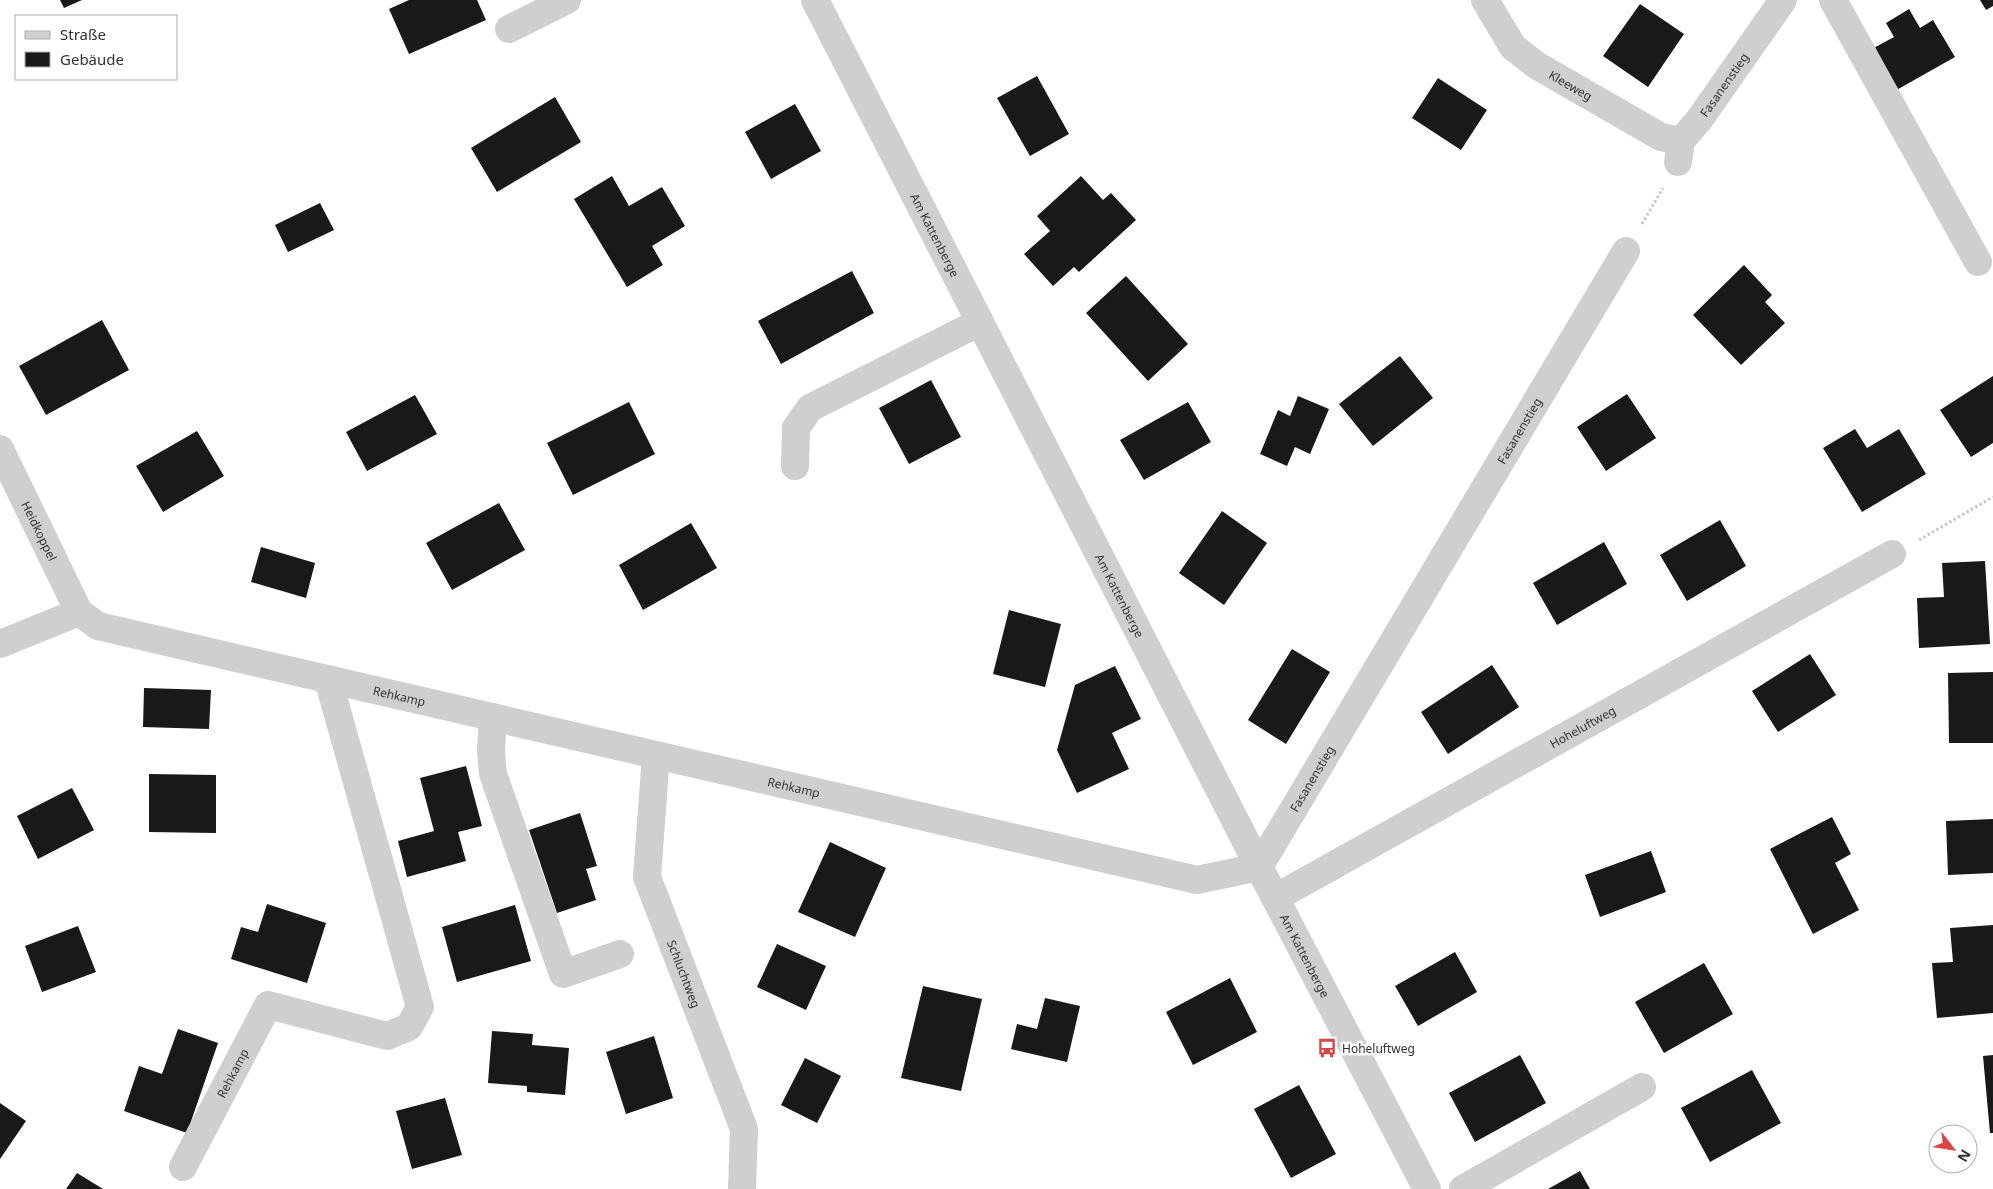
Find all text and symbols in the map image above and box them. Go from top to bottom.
legend [15,15,178,80]
text: Straße [60,24,106,44]
text: Gebäude [60,49,124,69]
street label: Fasanenstieg [1695,49,1752,120]
street label: Kleeweg [1546,66,1596,104]
street label: Am Kattenberge [907,190,964,280]
street label: Fasanenstieg [1493,394,1545,467]
street label: Heidkoppel [18,498,61,564]
street label: Am Kattenberge [1091,551,1149,641]
street label: Rehkamp [371,681,427,710]
street label: Hoheluftweg [1546,701,1618,752]
street label: Fasanenstieg [1285,742,1338,815]
street label: Rehkamp [766,773,822,801]
street label: Am Kattenberge [1276,911,1334,1001]
street label: Schluchtweg [663,937,705,1010]
bus stop icon: Hoheluftweg [1316,1037,1338,1059]
place label: Hoheluftweg [1342,1040,1415,1057]
street label: Rehkamp [212,1046,252,1101]
north arrow [1928,1124,1978,1174]
text: N [1953,1146,1976,1166]

